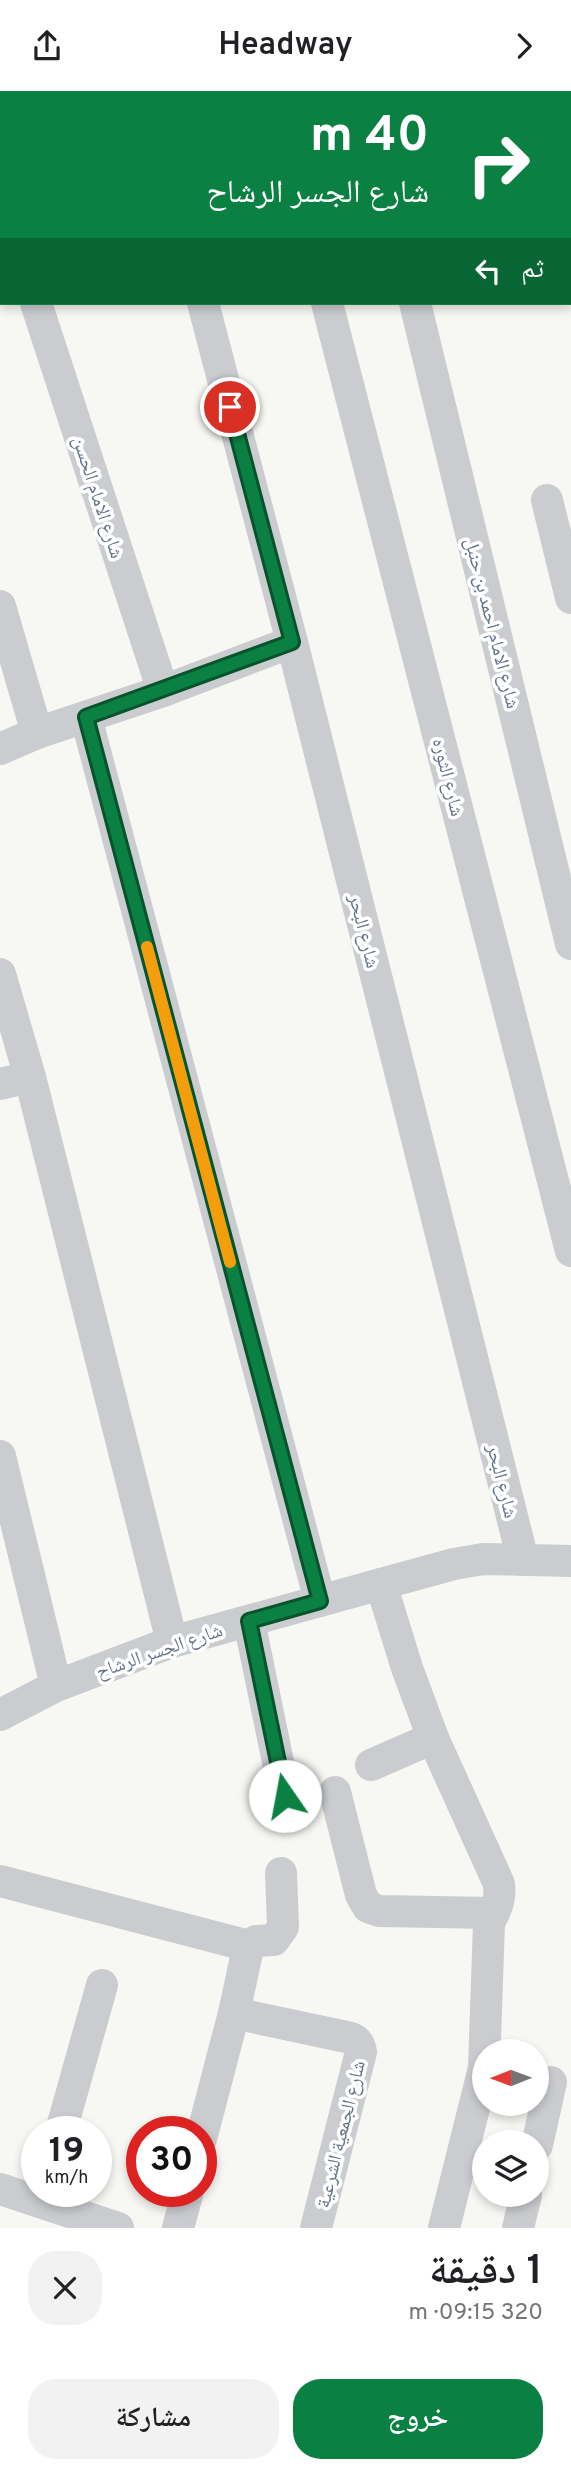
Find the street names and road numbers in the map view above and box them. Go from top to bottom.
street label: شارع الامام الحسن [66,433,128,562]
street label: شارع الامام احمد بن حنبل [458,536,524,711]
street label: شارع الثوره [426,736,468,819]
street label: شارع البحر [342,891,384,971]
street label: شارع البحر [480,1441,522,1521]
street label: شارع الجسر الرشاح [93,1619,226,1685]
street label: شارع الجمعية الشرعية [312,2058,372,2211]

